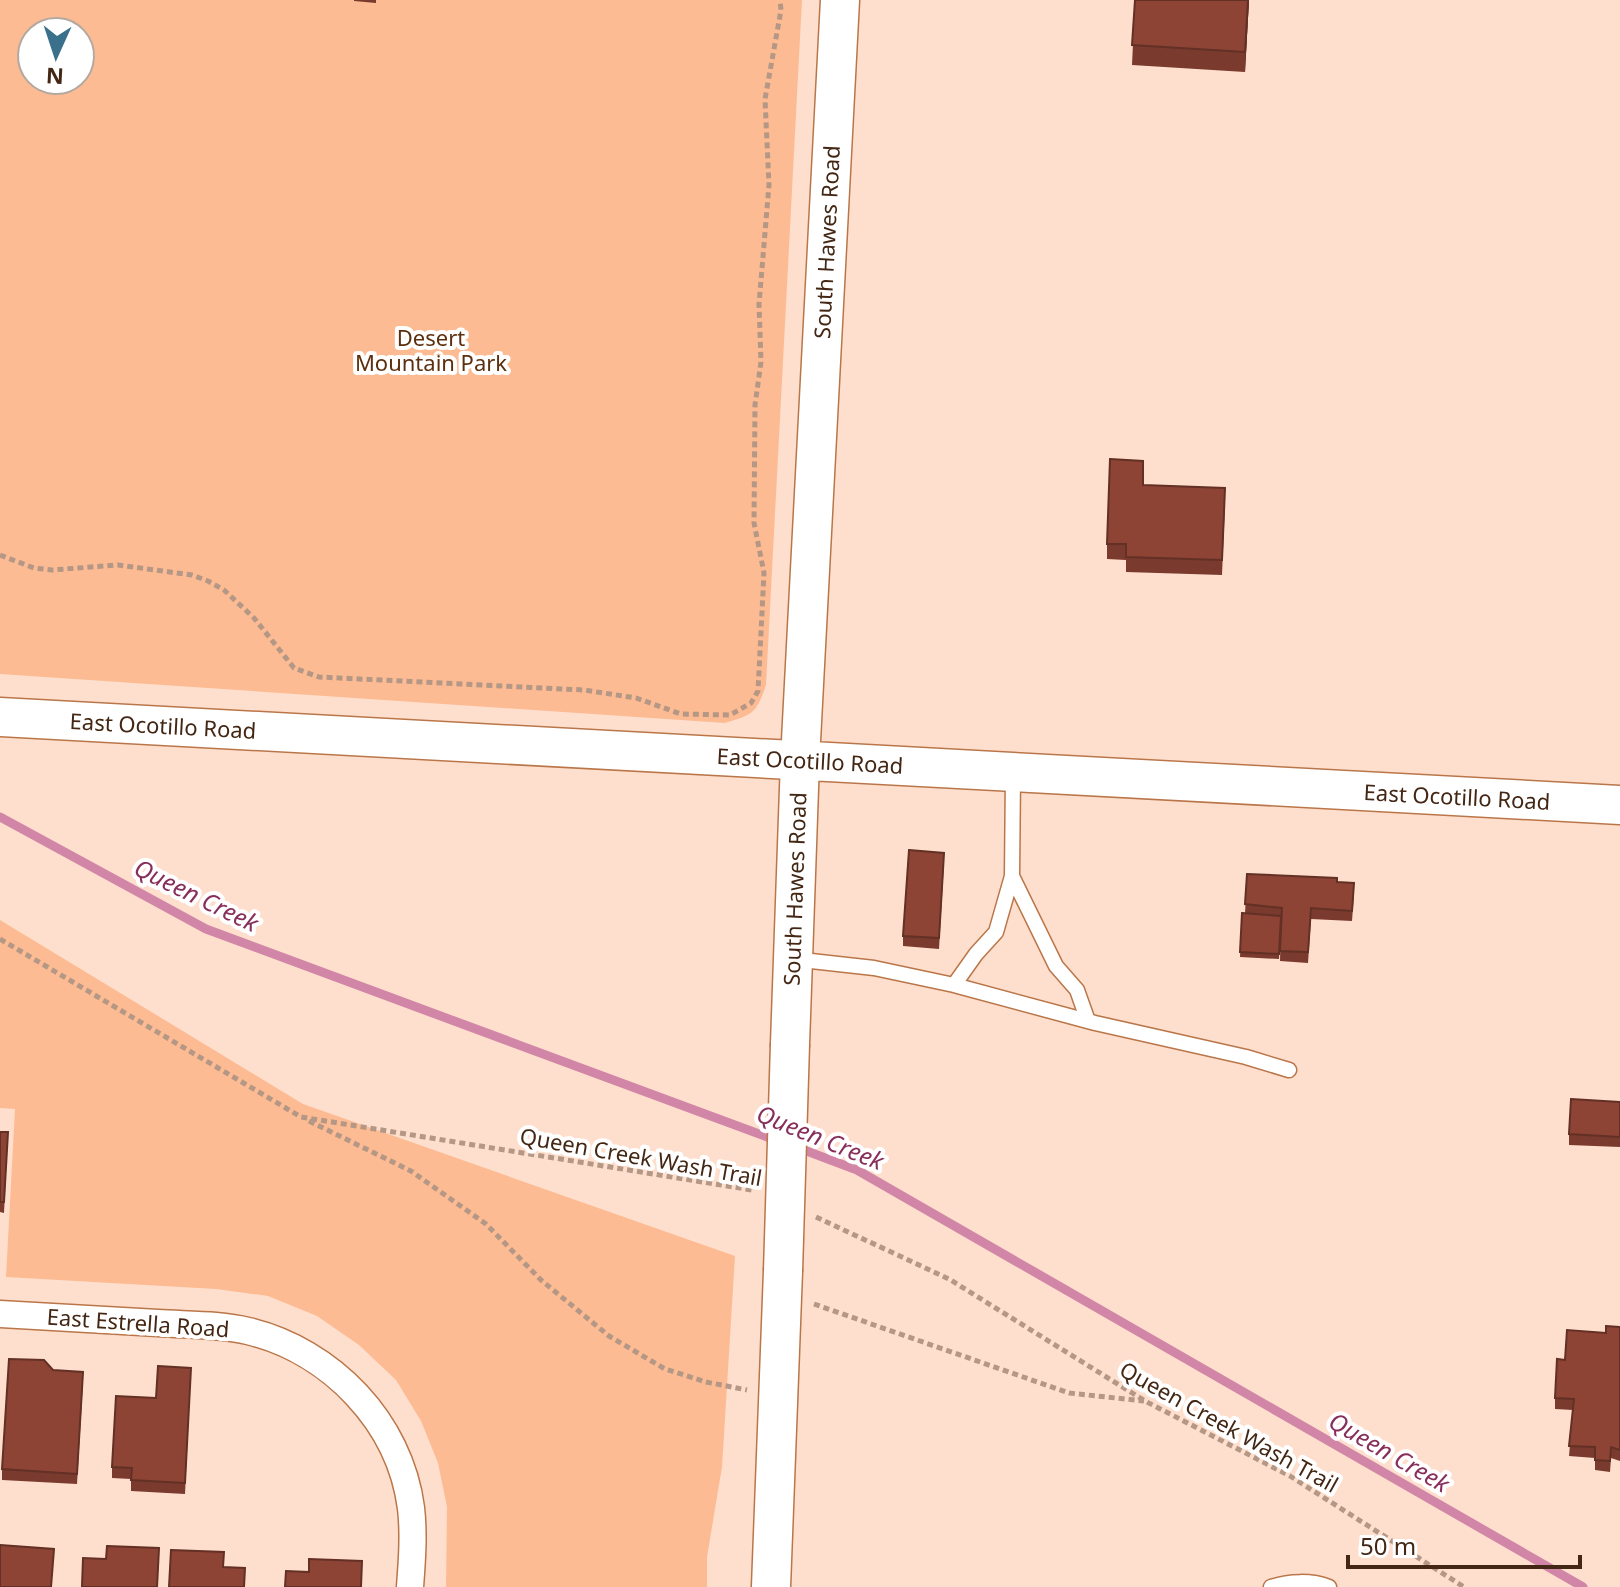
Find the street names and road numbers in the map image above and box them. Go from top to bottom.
street label: South Hawes Road [806,144,846,339]
street label: East Ocotillo Road [69,705,257,745]
street label: East Ocotillo Road [716,740,904,780]
street label: East Ocotillo Road [1363,776,1551,816]
street label: South Hawes Road [776,792,812,986]
street label: Queen Creek Wash Trail [518,1120,765,1192]
street label: East Estrella Road [46,1301,230,1343]
street label: Queen Creek Wash Trail [1115,1354,1344,1499]

